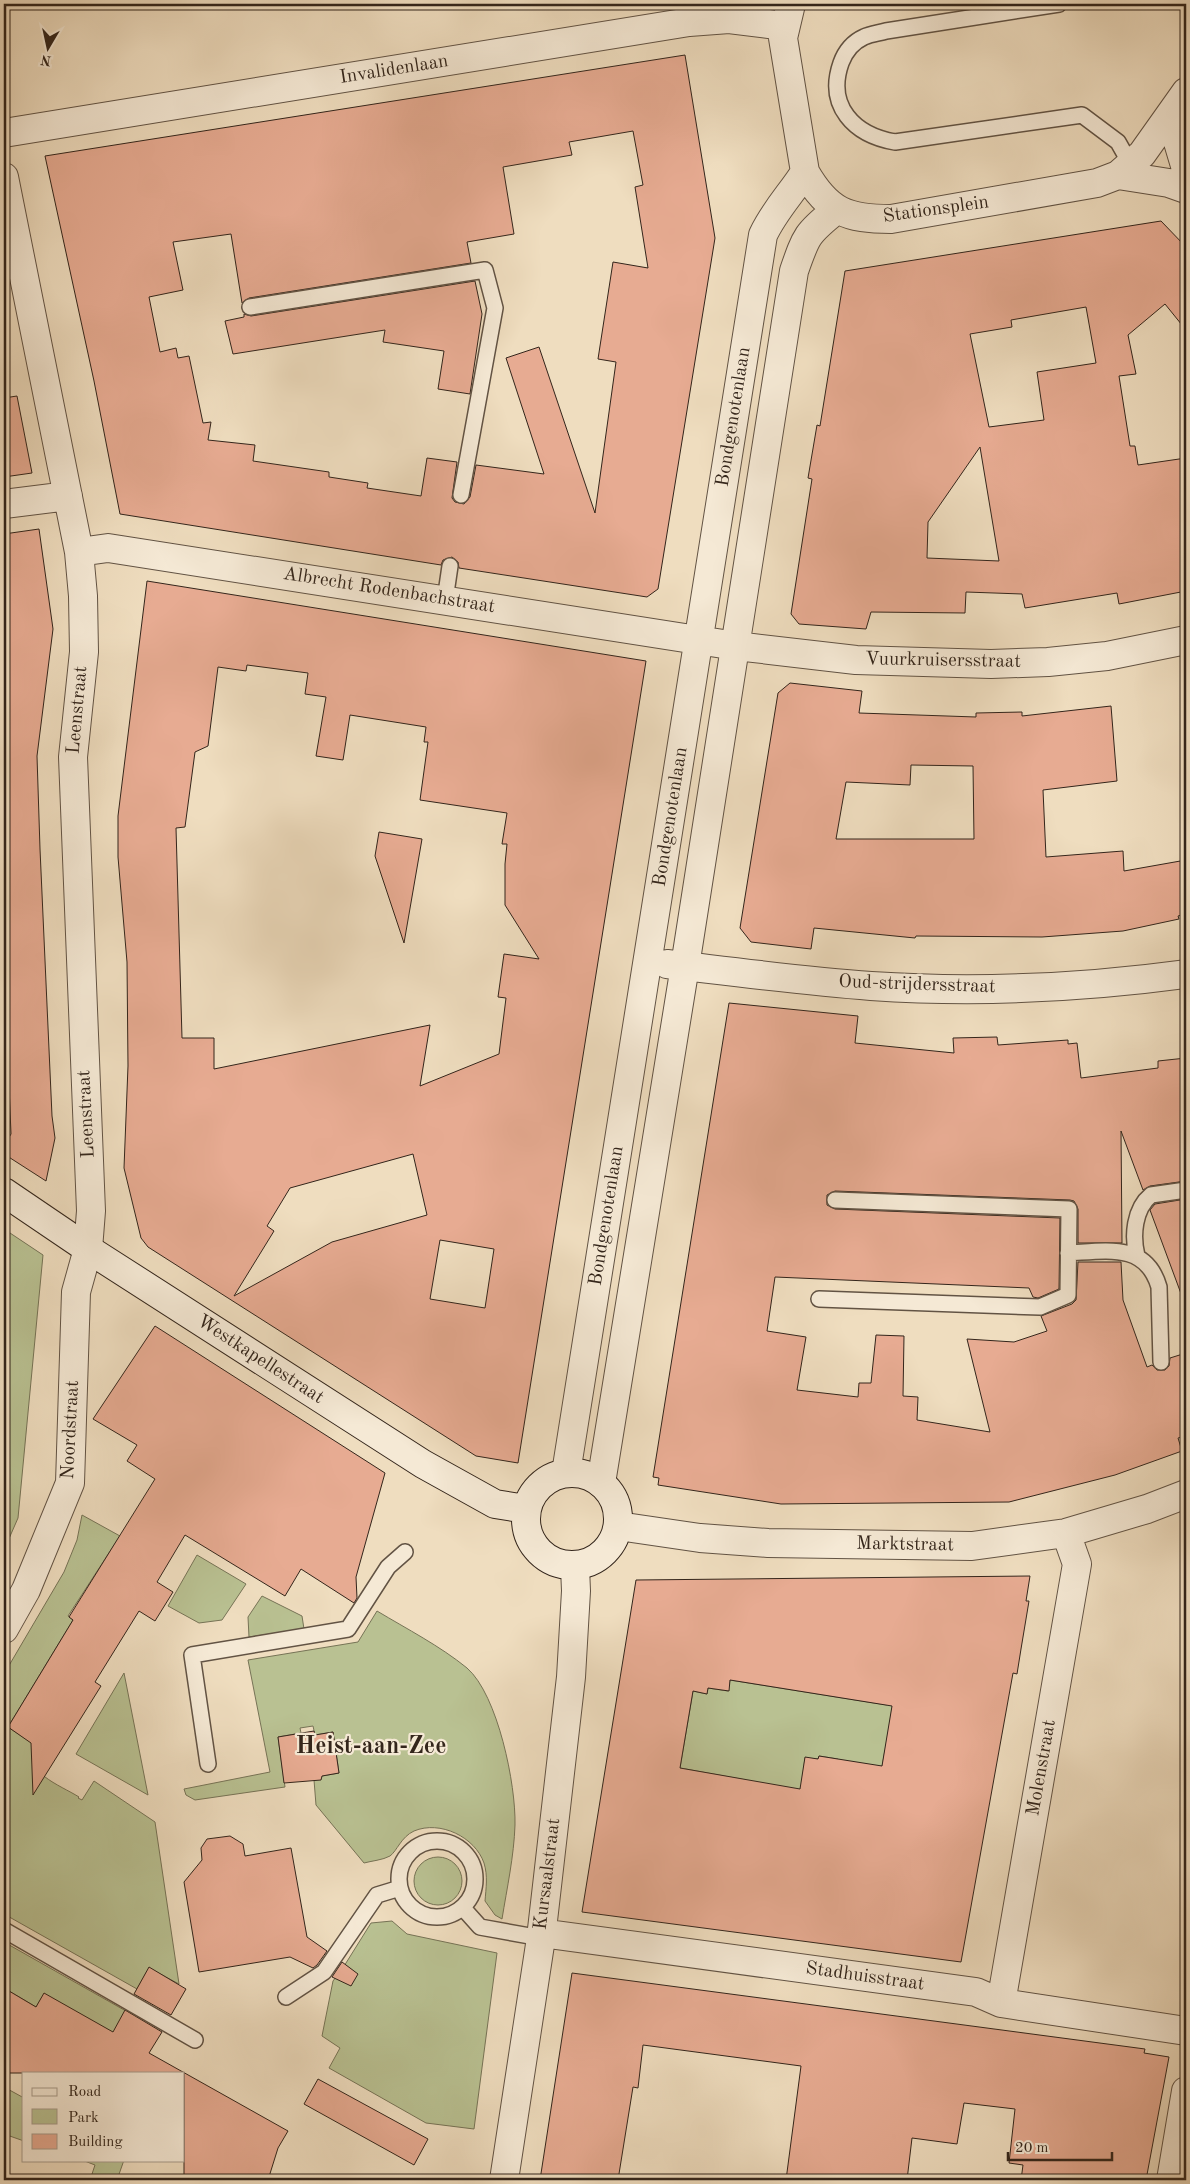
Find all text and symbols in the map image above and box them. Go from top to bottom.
north arrow [22,22,72,72]
text: N [39,52,53,68]
street label: Invalidenlaan [338,52,450,88]
street label: Stationsplein [882,193,990,227]
street label: Bondgenotenlaan [714,346,754,488]
street label: Albrecht Rodenbachstraat [282,565,496,617]
street label: Vuurkruisersstraat [865,650,1021,672]
street label: Leenstraat [65,665,91,755]
street label: Bondgenotenlaan [651,746,691,888]
street label: Oud-strijdersstraat [838,973,996,997]
street label: Leenstraat [75,1069,99,1159]
street label: Bondgenotenlaan [587,1145,627,1287]
street label: Westkapellestraat [193,1312,327,1408]
street label: Noordstraat [59,1380,83,1480]
street label: Marktstraat [856,1535,954,1555]
street label: Molenstraat [1024,1718,1060,1818]
district label: Heist-aan-Zee [295,1735,447,1759]
street label: Kursaalstraat [532,1817,564,1931]
street label: Stadhuisstraat [804,1959,926,1995]
legend [22,2072,185,2162]
text: Road [68,2085,102,2100]
text: Park [68,2111,99,2126]
scale bar [1008,2129,1111,2161]
text: Building [68,2135,123,2150]
text: 20 m [1015,2141,1049,2156]

